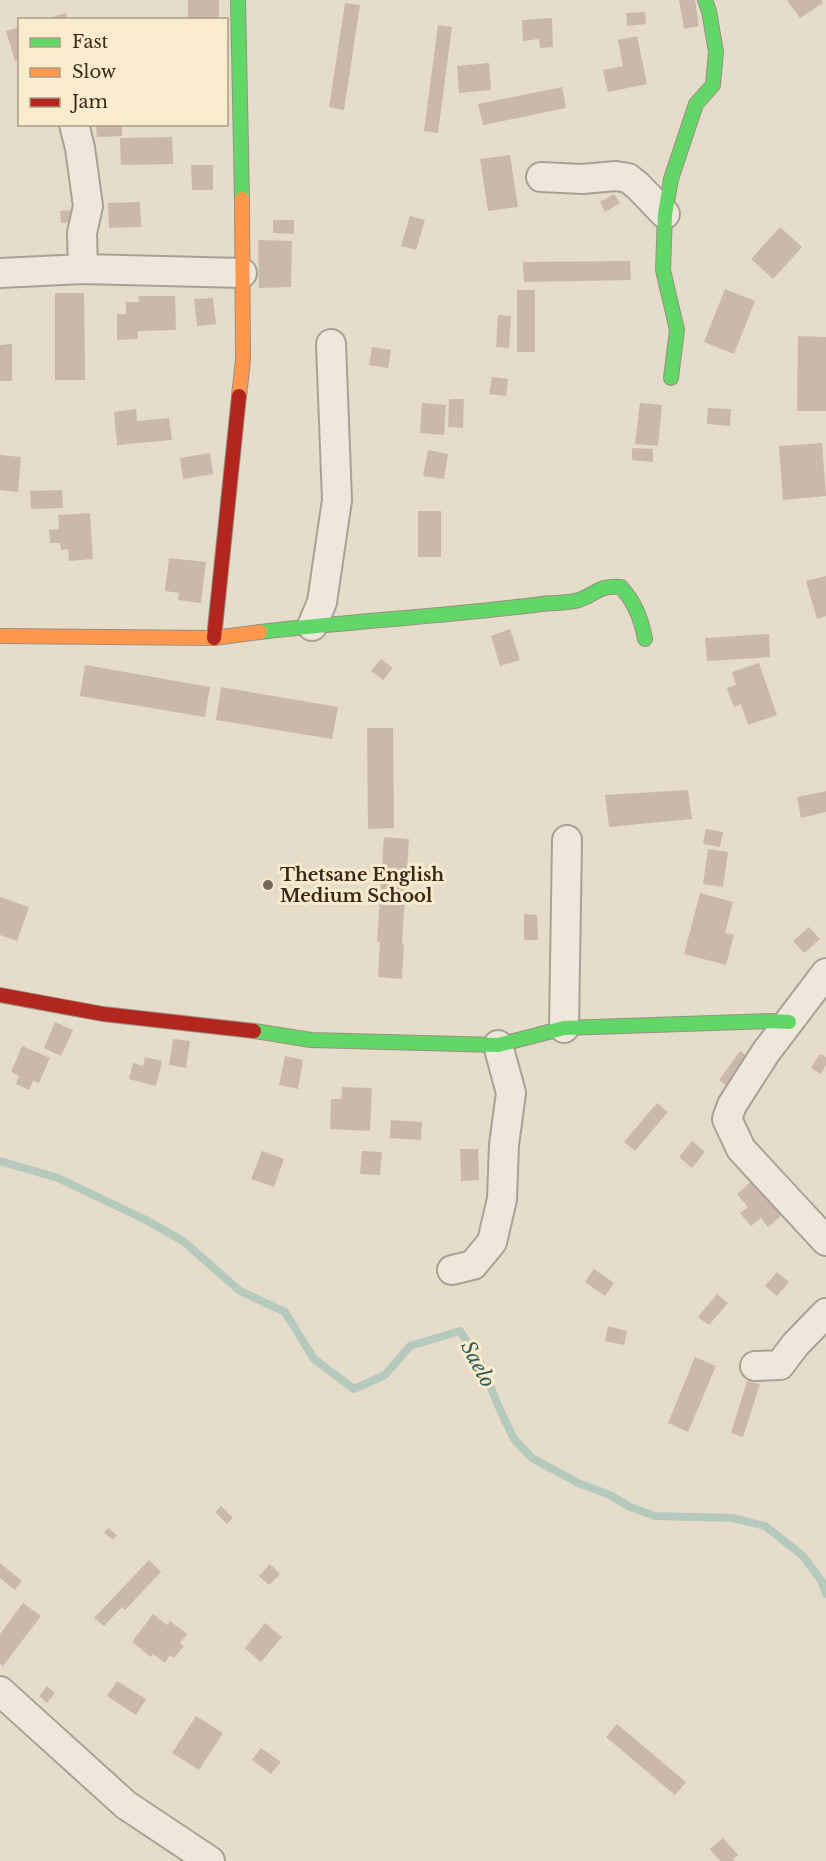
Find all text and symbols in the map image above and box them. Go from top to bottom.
legend [18,18,228,126]
text: Fast [72,31,109,53]
text: Slow [72,61,117,83]
text: Jam [70,91,108,113]
place label: Thetsane English Medium School [280,864,444,907]
marker: Thetsane English Medium School [261,878,275,892]
water label: Saelo [456,1337,500,1391]

